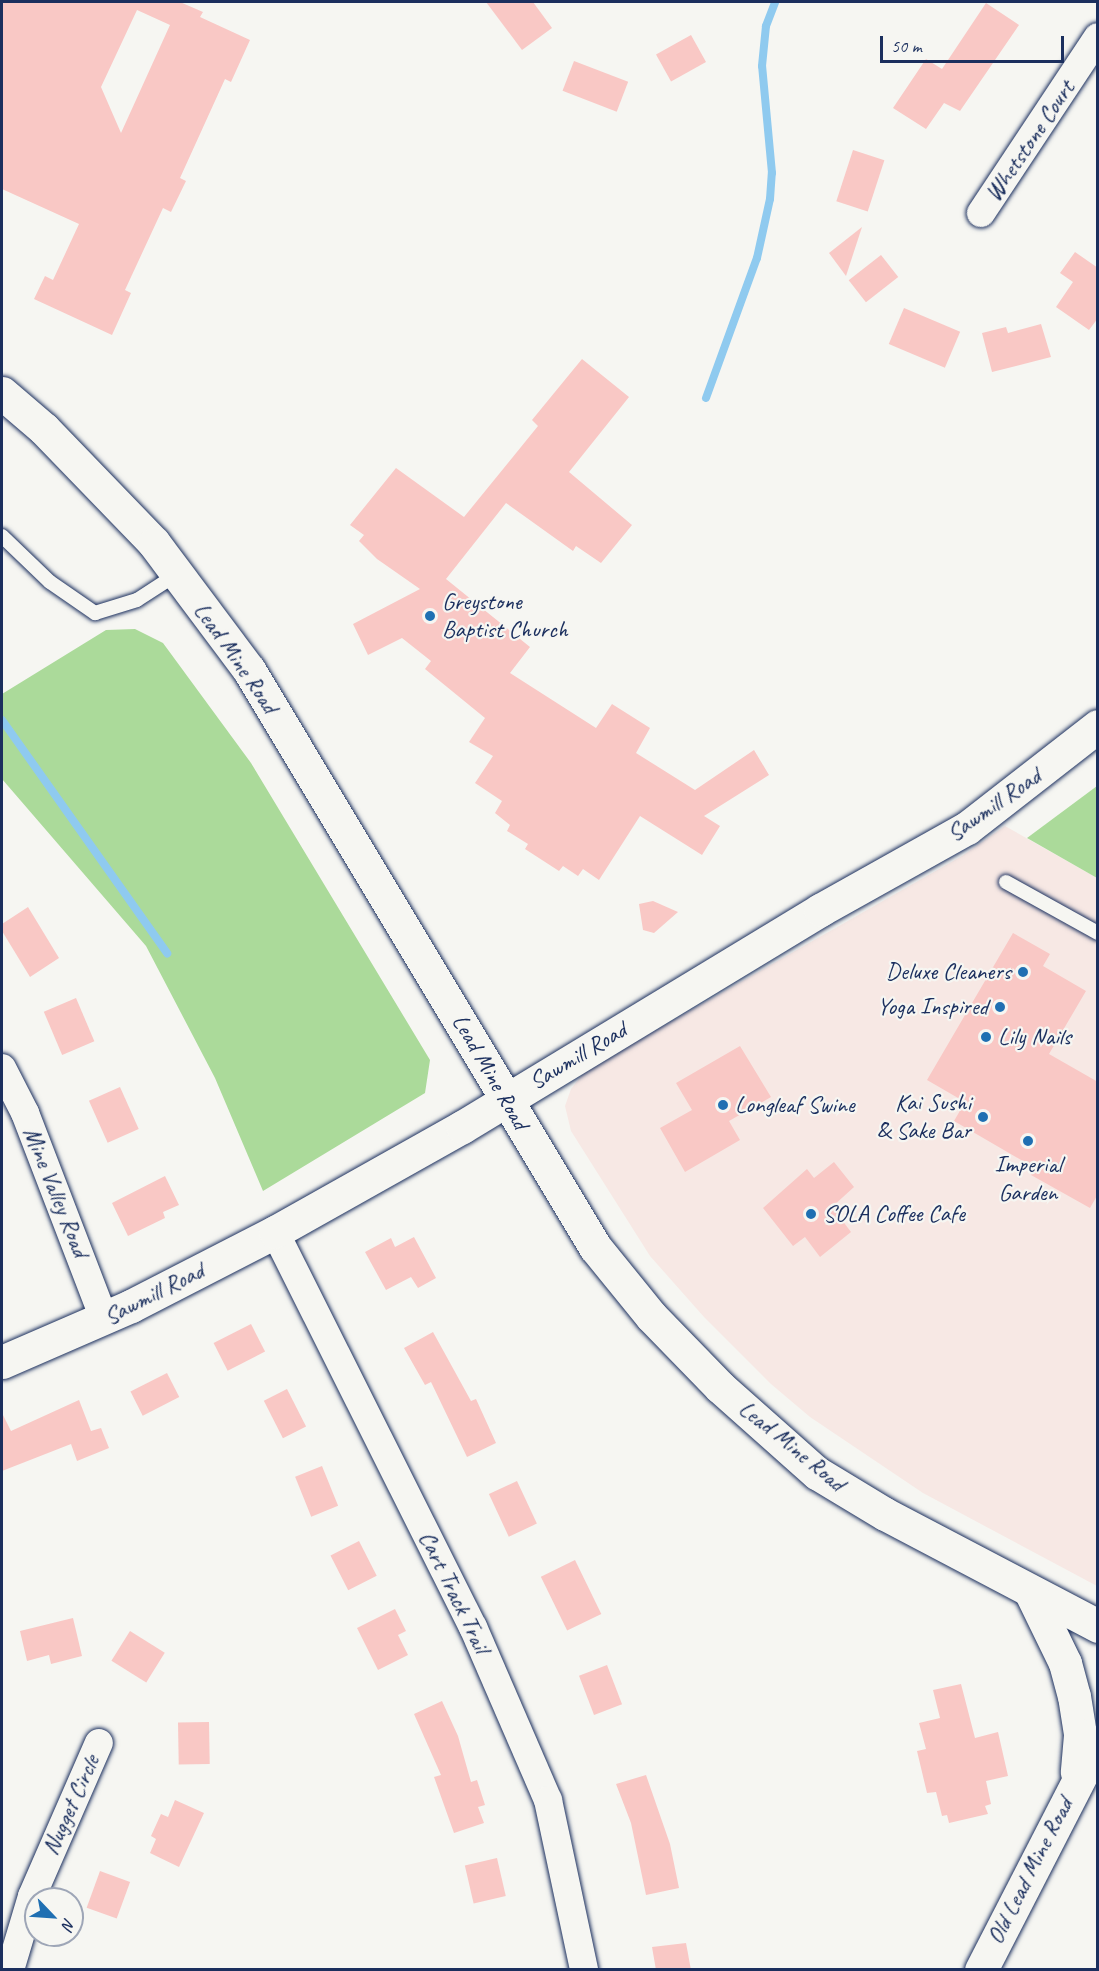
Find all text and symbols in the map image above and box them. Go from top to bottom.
scale bar [883,24,1068,62]
text: 50 m [891,35,922,57]
street label: Whetstone Court [979,75,1081,207]
place label: Greystone Baptist Church [442,588,568,644]
street label: Lead Mine Road [187,597,285,719]
marker: Greystone Baptist Church [423,609,437,623]
street label: Sawmill Road [942,762,1046,848]
place label: Deluxe Cleaners [886,958,1011,986]
marker: Deluxe Cleaners [1016,965,1030,979]
place label: Yoga Inspired [877,993,988,1021]
marker: Yoga Inspired [993,1000,1007,1014]
street label: Lead Mine Road [445,1009,535,1135]
street label: Sawmill Road [525,1016,631,1096]
place label: Lily Nails [998,1023,1073,1051]
marker: Lily Nails [979,1030,993,1044]
place label: Kai Sushi & Sake Bar [876,1089,971,1145]
place label: Longleaf Swine [735,1091,854,1119]
marker: Longleaf Swine [716,1098,730,1112]
marker: Kai Sushi & Sake Bar [976,1110,990,1124]
street label: Mine Valley Road [17,1123,95,1261]
marker: Imperial Garden [1021,1134,1035,1148]
place label: Imperial Garden [995,1151,1061,1207]
place label: SOLA Coffee Cafe [823,1200,964,1228]
marker: SOLA Coffee Cafe [804,1207,818,1221]
street label: Sawmill Road [100,1257,208,1331]
street label: Lead Mine Road [733,1394,851,1498]
street label: Cart Track Trail [412,1526,496,1658]
street label: Nugget Circle [36,1750,106,1860]
street label: Old Lead Mine Road [981,1793,1079,1949]
north arrow [24,1887,84,1947]
text: N [57,1915,80,1932]

